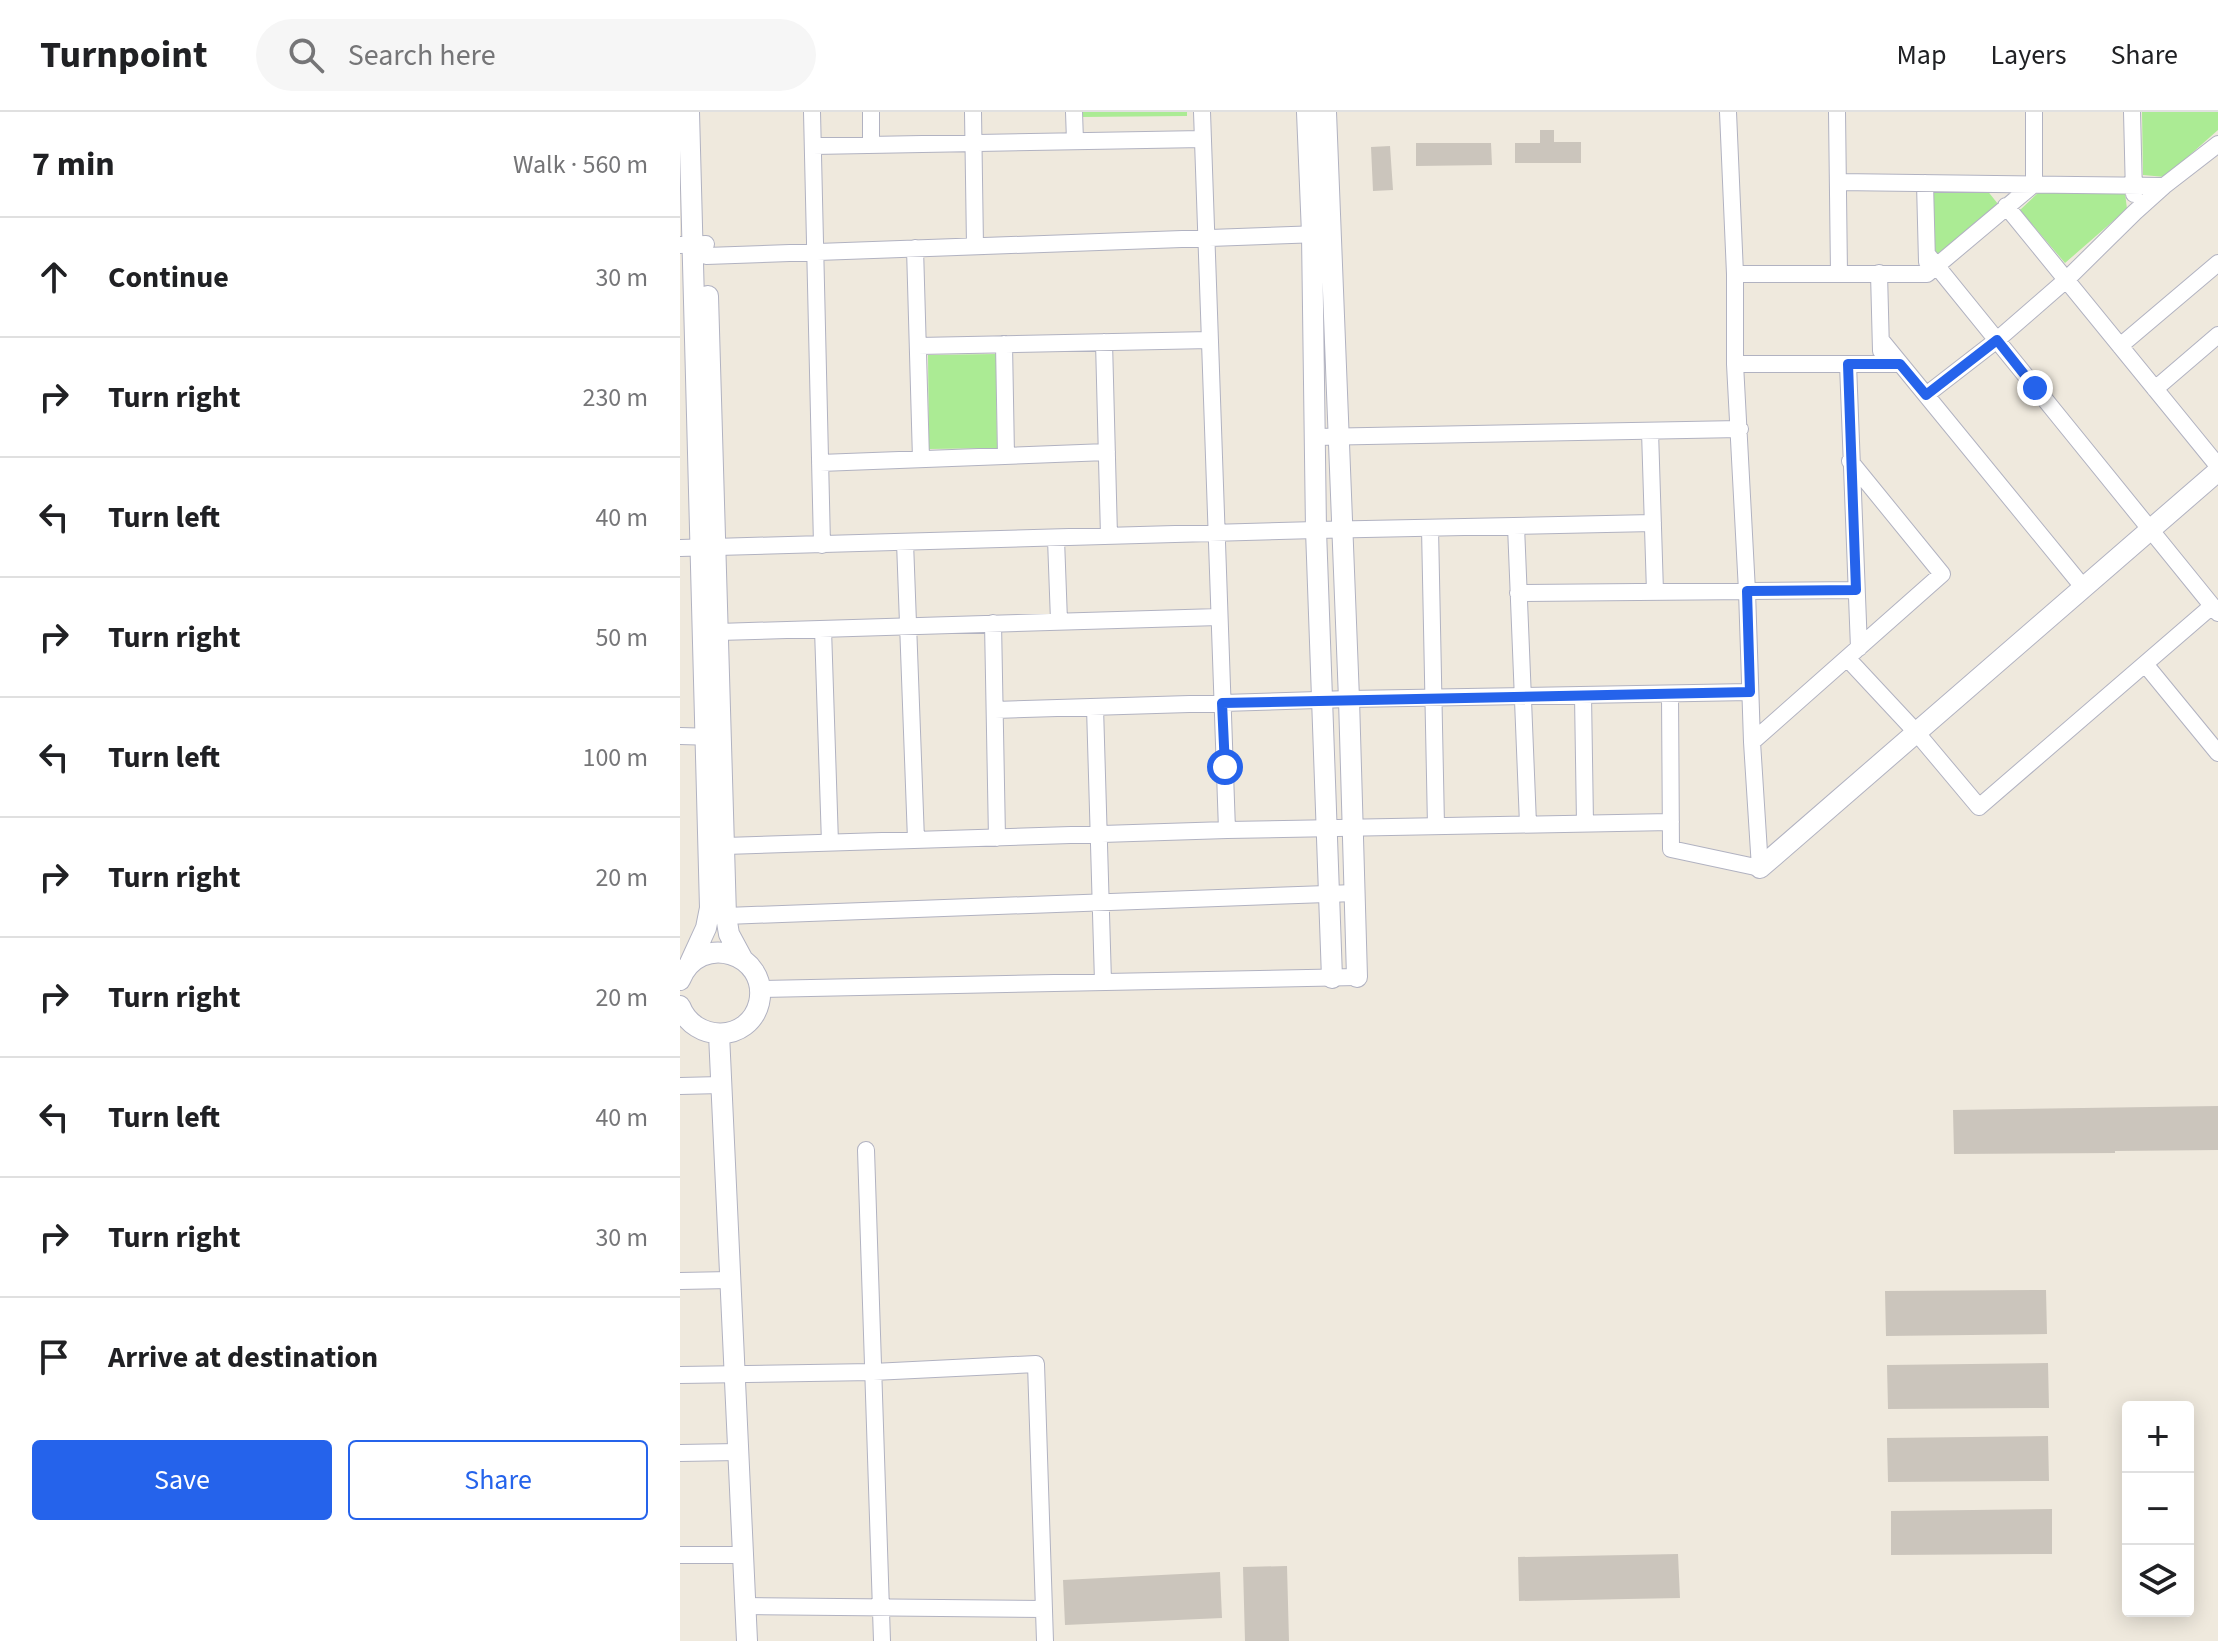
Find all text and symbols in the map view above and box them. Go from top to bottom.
search box [256,19,816,91]
text: Turnpoint [40,28,208,82]
icon: search [284,33,328,77]
text: Search here [348,34,496,77]
text: Map [1896,35,1946,75]
text: Layers [1990,35,2066,75]
text: Share [2110,35,2178,75]
text: 7 min [32,140,115,189]
text: Walk · 560 m [513,146,648,183]
icon: ahead [32,255,76,299]
text: Continue [108,256,229,299]
text: 30 m [595,259,648,296]
route end [2017,370,2053,406]
icon: right [32,375,76,419]
text: Turn right [108,376,240,419]
text: 230 m [582,379,648,416]
icon: left [32,495,76,539]
text: Turn left [108,496,220,539]
text: 40 m [595,499,648,536]
icon: right [32,615,76,659]
text: Turn right [108,616,240,659]
text: 50 m [595,619,648,656]
icon: left [32,735,76,779]
text: Turn left [108,736,220,779]
text: 100 m [582,739,648,776]
route start [1207,749,1243,785]
icon: right [32,855,76,899]
text: Turn right [108,856,240,899]
text: 20 m [595,859,648,896]
icon: right [32,975,76,1019]
text: Turn right [108,976,240,1019]
text: 20 m [595,979,648,1016]
icon: left [32,1095,76,1139]
text: Turn left [108,1096,220,1139]
text: 40 m [595,1099,648,1136]
icon: right [32,1215,76,1259]
text: Turn right [108,1216,240,1259]
text: 30 m [595,1219,648,1256]
icon: arrive [32,1335,76,1379]
text: Arrive at destination [108,1336,378,1379]
map controls [2122,1401,2194,1617]
button: + [2122,1401,2194,1473]
button: Save [32,1440,332,1520]
button: Share [348,1440,648,1520]
button: − [2122,1473,2194,1545]
button: layers [2122,1545,2194,1617]

